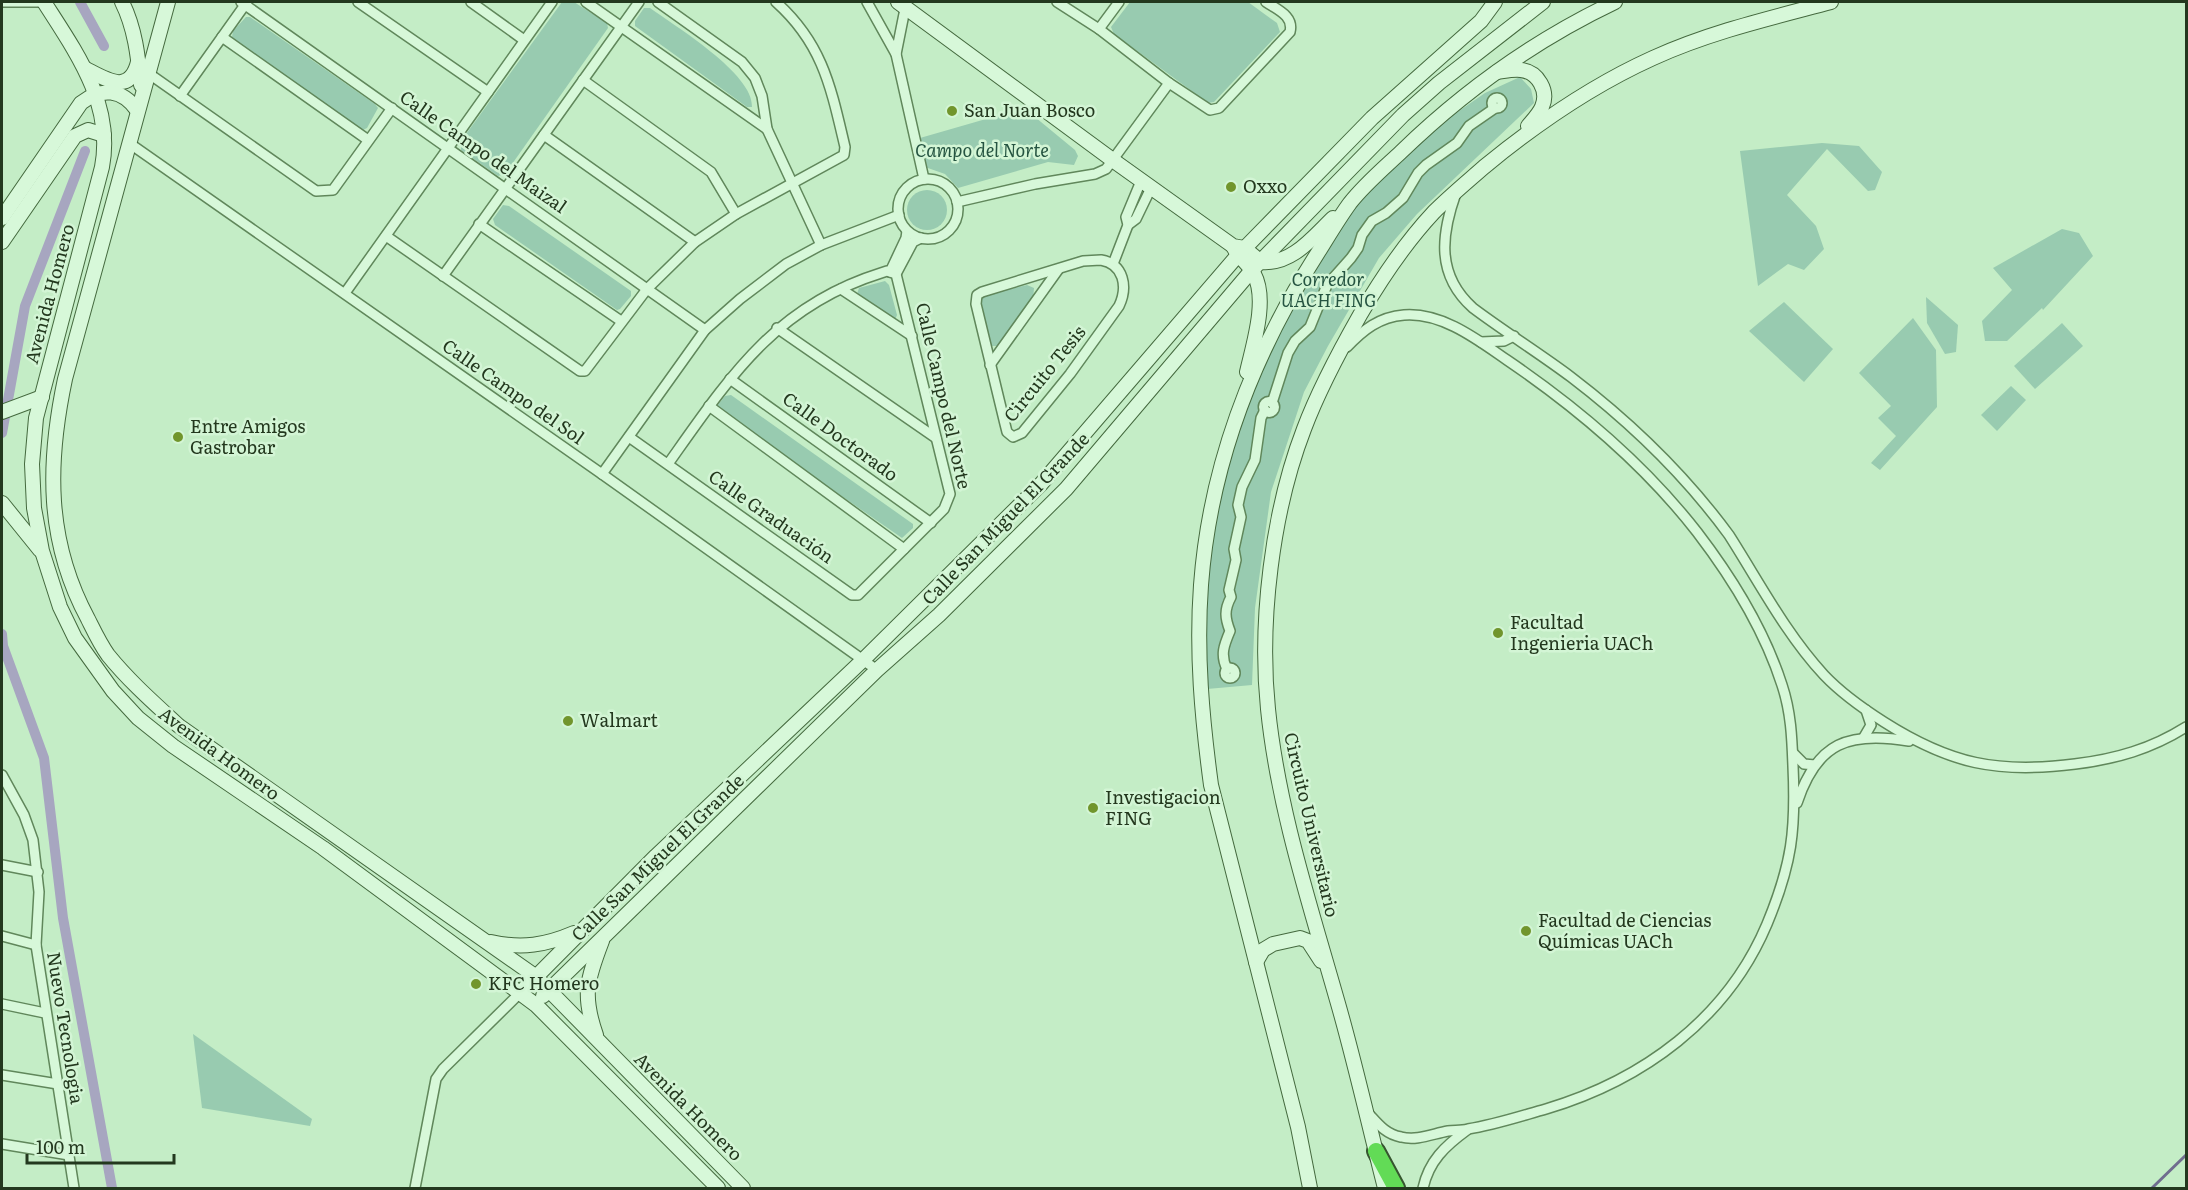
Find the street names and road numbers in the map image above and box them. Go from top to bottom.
street label: Calle Campo del Maizal [395,83,573,219]
street label: Avenida Homero [17,221,80,367]
street label: Calle Campo del Norte [910,300,979,491]
street label: Circuito Tesis [996,319,1091,427]
street label: Calle Campo del Sol [437,332,590,450]
street label: Calle Doctorado [777,385,904,487]
street label: Calle San Miguel El Grande [915,425,1095,610]
street label: Calle Graduación [704,462,840,569]
street label: Avenida Homero [154,700,286,806]
street label: Circuito Universitario [1278,730,1347,920]
street label: Calle San Miguel El Grande [564,767,749,947]
street label: Nuevo Tecnologia [41,950,92,1106]
street label: Avenida Homero [629,1046,749,1166]

